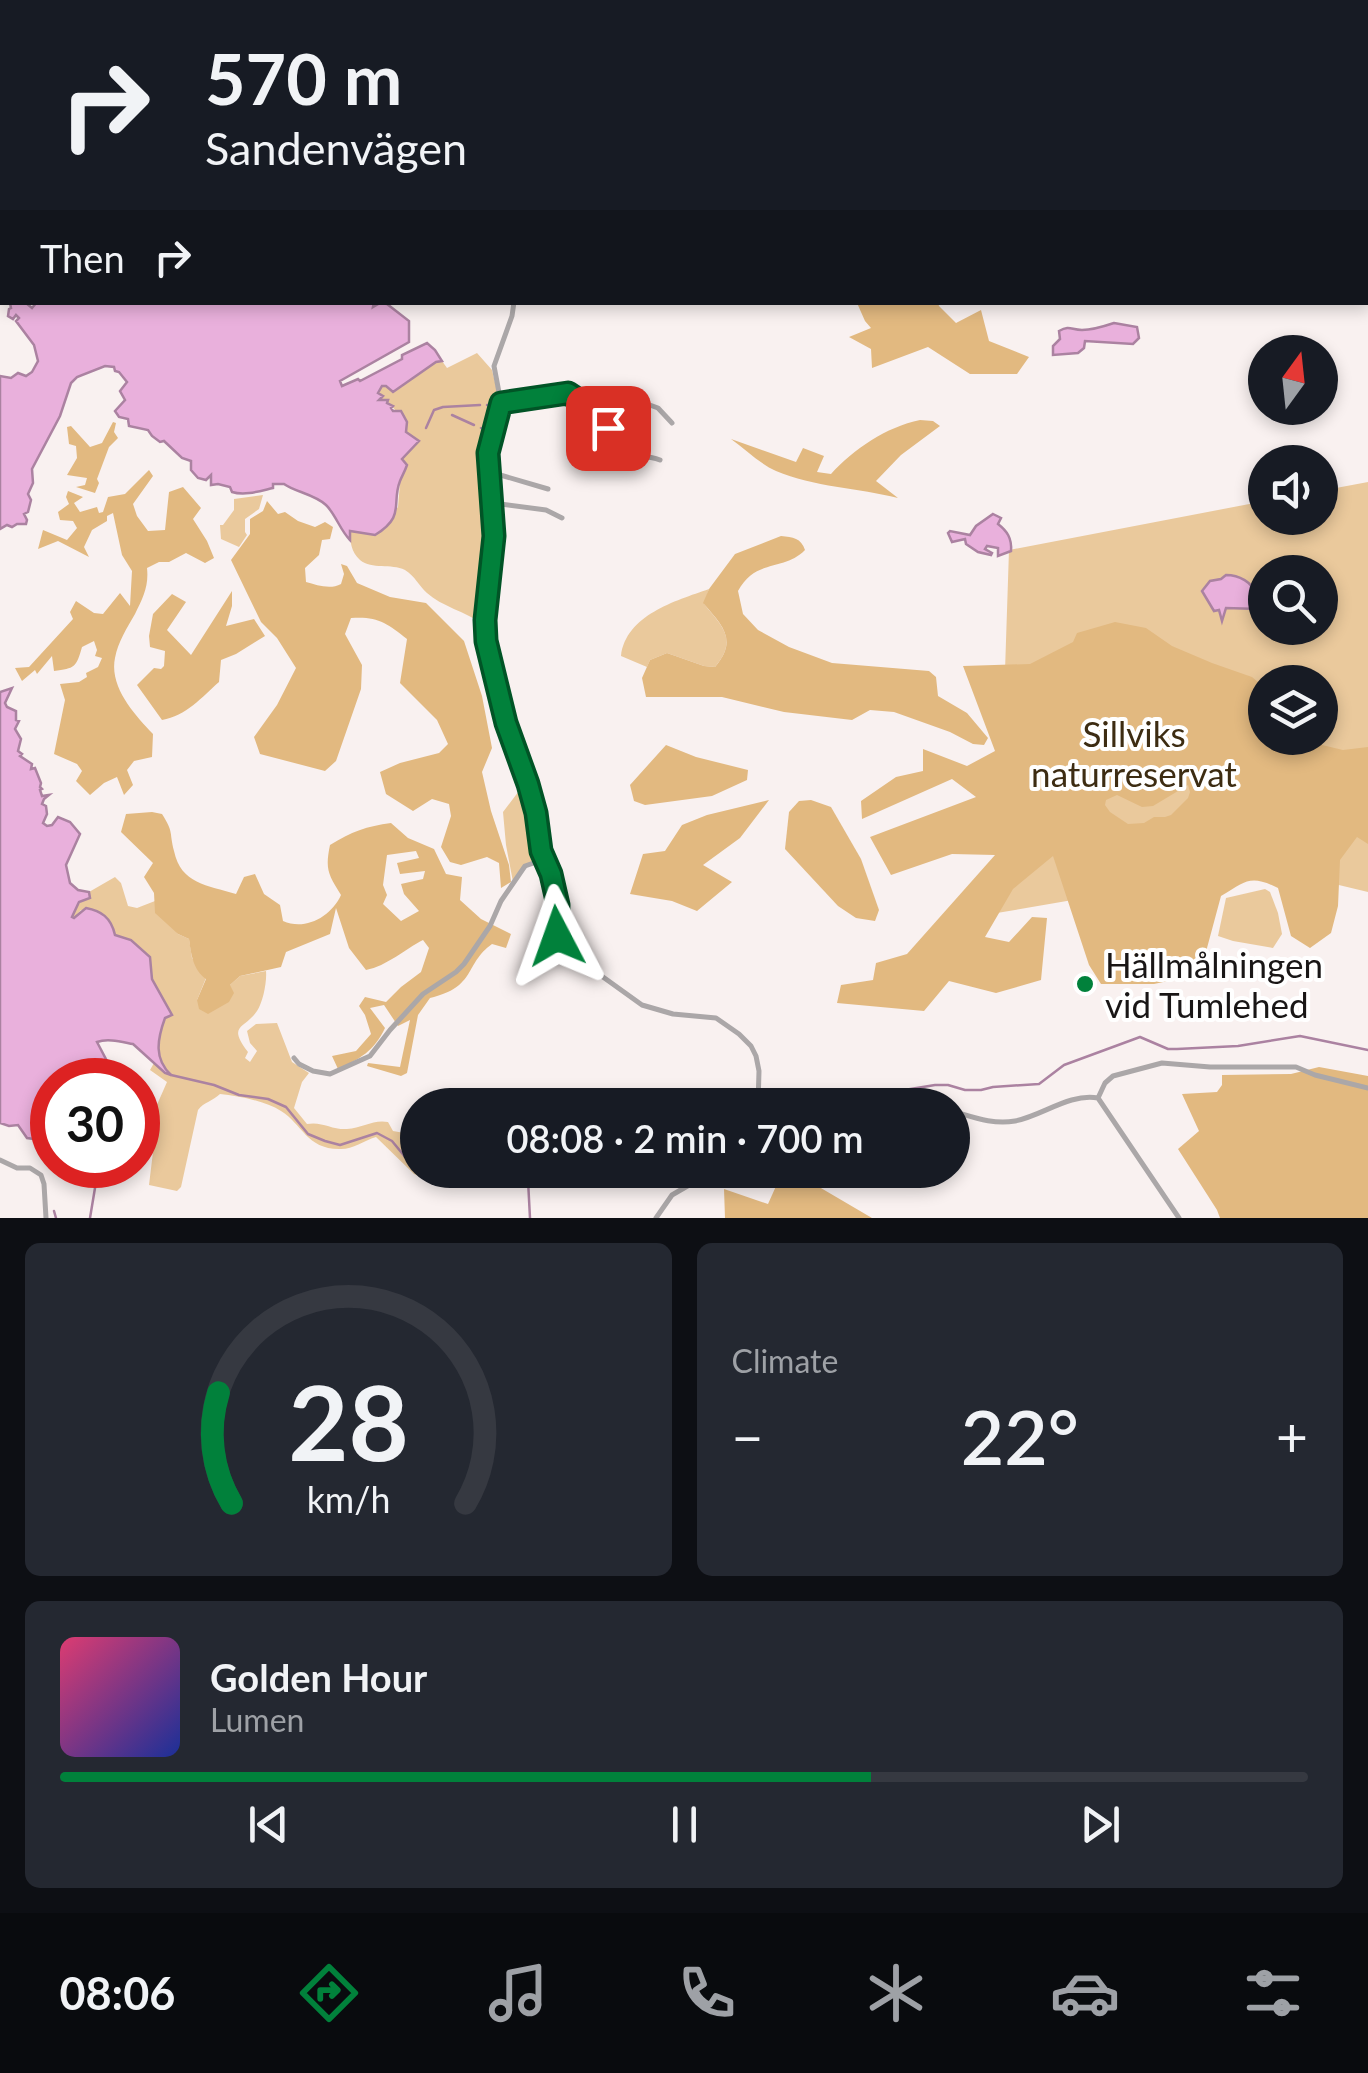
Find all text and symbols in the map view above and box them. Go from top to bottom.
text: 570 m [205,36,402,120]
icon: right [40,40,170,170]
text: Sandenvägen [205,121,467,175]
icon: right [145,230,200,285]
text: Then [40,235,125,281]
north arrow [1248,335,1338,425]
map controls [1248,335,1338,755]
pin [566,386,651,471]
icon: arrive [581,401,636,456]
button: sound [1248,445,1338,535]
button: search [1248,555,1338,645]
button: layers [1248,665,1338,755]
park label: Sillviks naturreservat [1031,712,1237,794]
position arrow [505,884,609,988]
place label: Hällmålningen vid Tumlehed [1105,943,1323,1025]
marker: Hällmålningen vid Tumlehed [1074,973,1096,995]
speed limit sign: 30 [30,1058,160,1188]
text: 08:08 · 2 min · 700 m [507,1115,863,1161]
text: Climate [732,1341,838,1380]
text: 28 [288,1358,409,1483]
text: 22° [961,1391,1079,1481]
text: − [732,1403,763,1469]
text: + [1276,1403,1308,1469]
text: km/h [306,1478,390,1521]
text: Golden Hour [210,1654,427,1700]
text: Lumen [210,1700,304,1739]
icon: previous [241,1797,296,1852]
icon: pause [657,1797,712,1852]
icon: next [1073,1797,1128,1852]
icon: directions [294,1958,364,2028]
icon: music [483,1958,553,2028]
icon: phone [672,1958,742,2028]
icon: climate [861,1958,931,2028]
icon: car [1050,1958,1120,2028]
icon: filters [1238,1958,1308,2028]
text: 08:06 [59,1966,175,2020]

